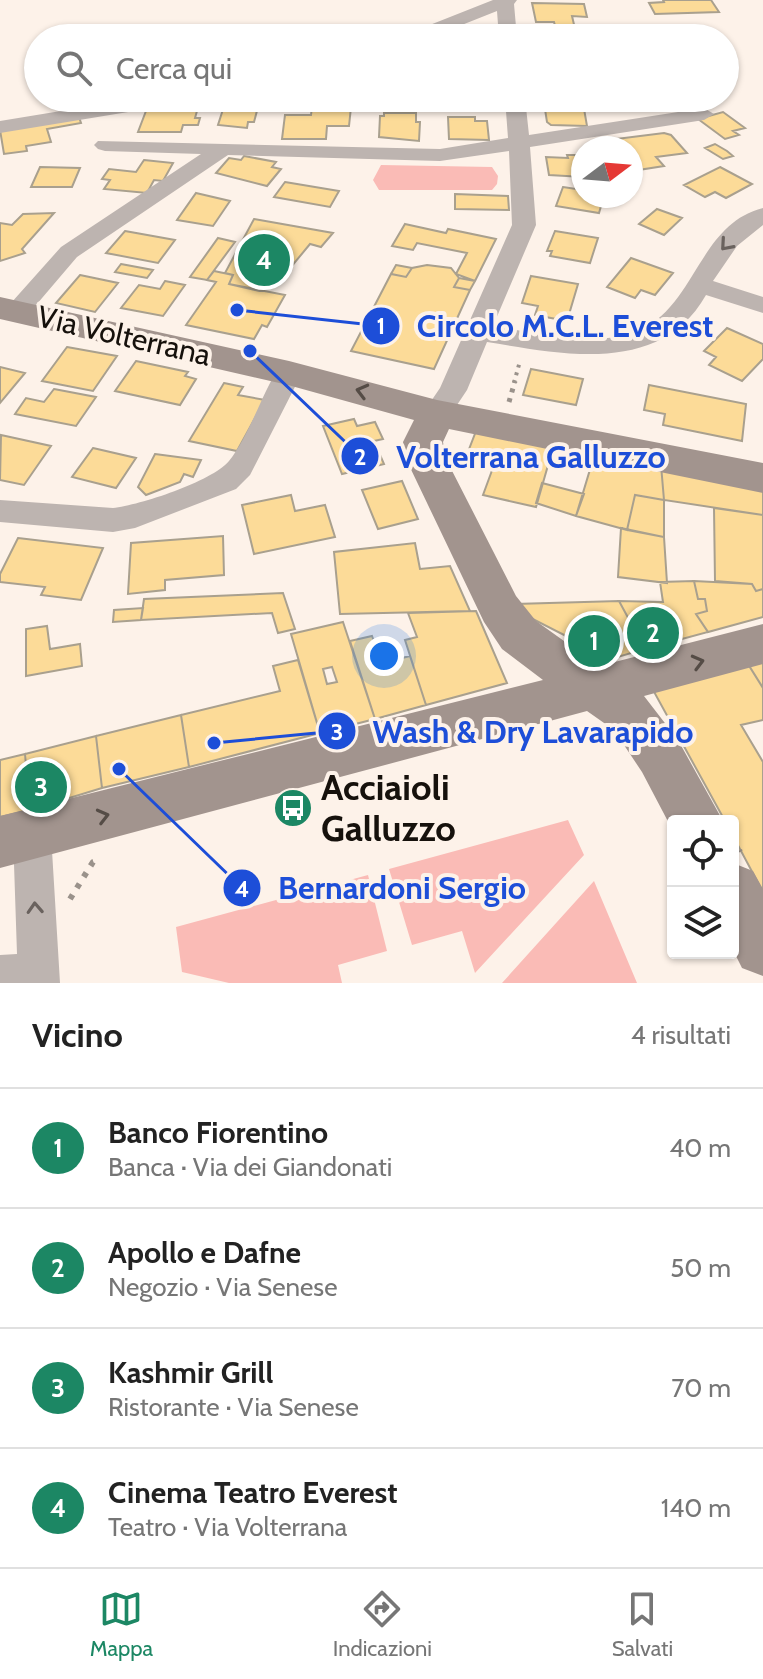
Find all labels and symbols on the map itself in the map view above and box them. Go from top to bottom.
north arrow [571,136,643,208]
pin: 4 [238,230,290,290]
one-way arrow [721,235,736,250]
street label: Via Volterrana [34,298,215,374]
callout: Circolo M.C.L. Everest [361,298,729,354]
text: Circolo M.C.L. Everest [417,306,713,345]
text: 1 [377,311,385,340]
one-way arrow [356,384,370,401]
callout: Volterrana Galluzzo [340,428,682,484]
text: Volterrana Galluzzo [396,437,666,476]
text: 2 [354,442,366,471]
pin: 2 [627,603,679,663]
pin: 1 [568,611,620,671]
your location [364,636,404,676]
one-way arrow [691,654,705,671]
callout: Wash & Dry Lavarapido [317,703,710,759]
text: Wash & Dry Lavarapido [373,712,693,751]
text: 3 [331,717,343,746]
pin: 3 [15,757,67,817]
place label: Acciaioli Galluzzo [321,765,456,850]
bus stop icon: Acciaioli Galluzzo [272,787,314,829]
one-way arrow [95,808,109,825]
callout: Bernardoni Sergio [222,860,542,916]
text: Bernardoni Sergio [278,868,526,907]
text: 4 [235,874,249,903]
one-way arrow [27,901,44,914]

